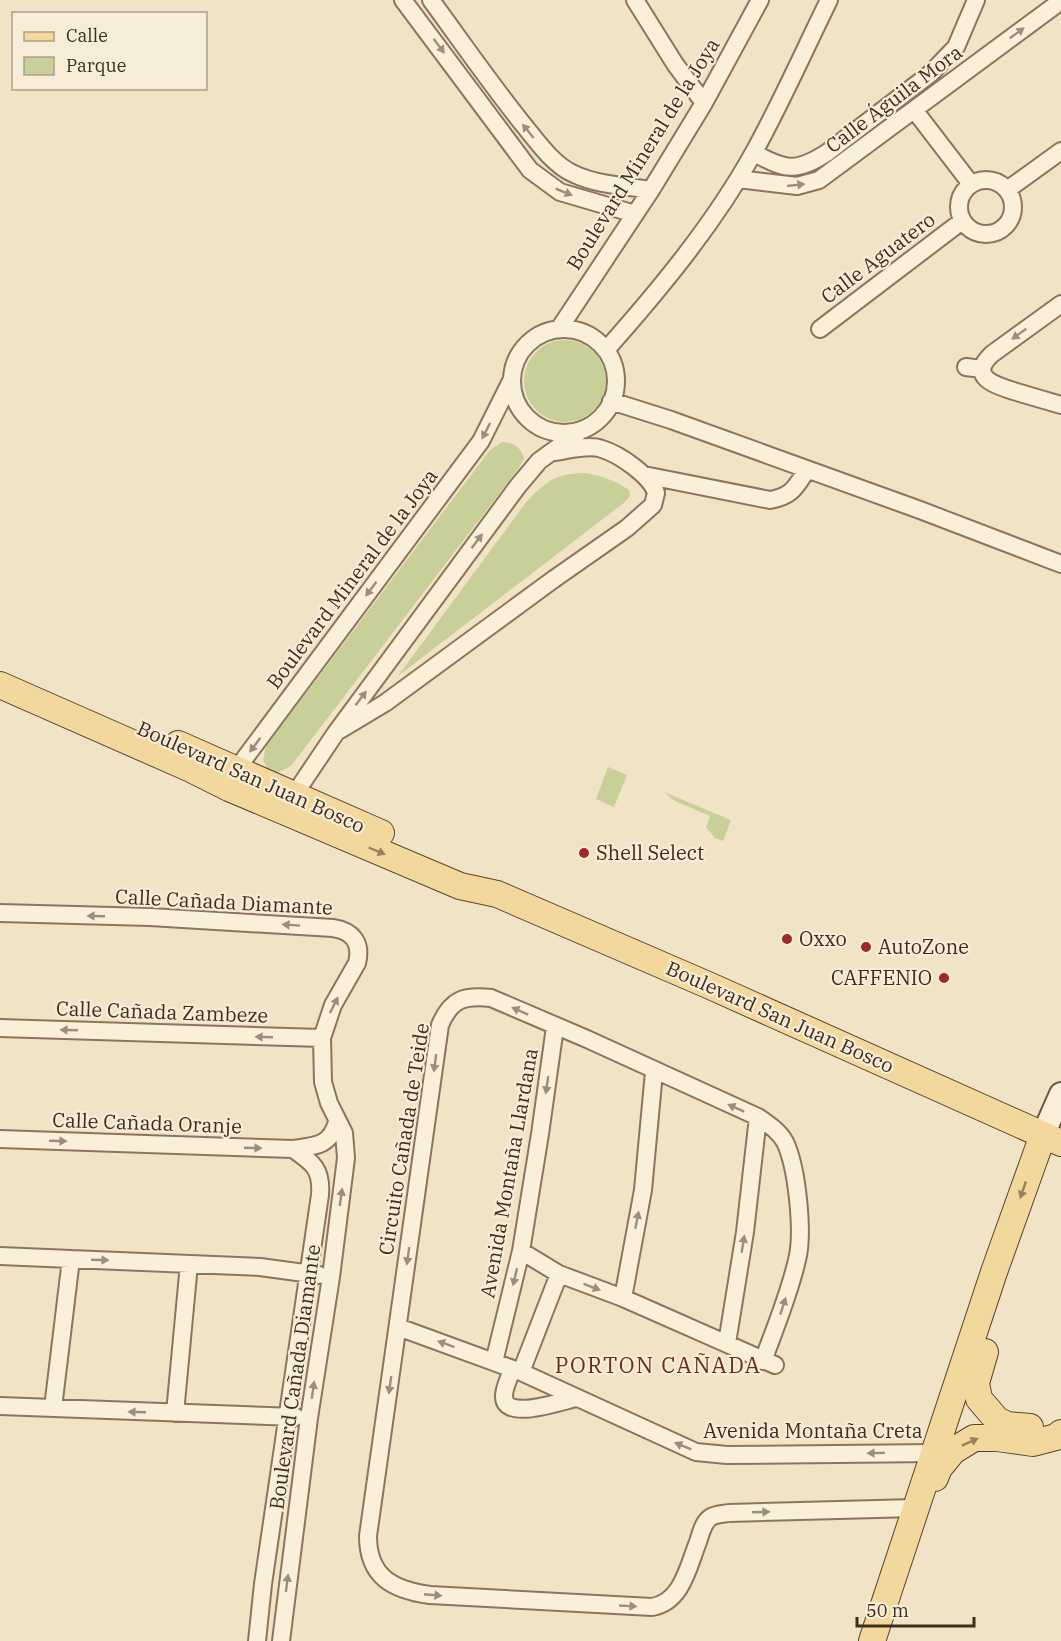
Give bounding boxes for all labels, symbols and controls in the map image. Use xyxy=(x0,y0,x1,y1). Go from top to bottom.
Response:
legend xyxy=(12,12,207,90)
text: Calle xyxy=(66,24,108,47)
one-way arrow xyxy=(1010,28,1025,40)
street label: Boulevard Mineral de la Joya xyxy=(560,32,725,275)
street label: Calle Águila Mora xyxy=(820,38,968,159)
one-way arrow xyxy=(432,39,444,54)
text: Parque xyxy=(66,54,126,77)
one-way arrow xyxy=(522,124,535,139)
one-way arrow xyxy=(786,180,805,190)
one-way arrow xyxy=(556,187,574,197)
street label: Calle Aguatero xyxy=(815,206,940,310)
one-way arrow xyxy=(1011,328,1027,340)
one-way arrow xyxy=(481,423,491,440)
street label: Boulevard Mineral de la Joya xyxy=(260,463,443,694)
one-way arrow xyxy=(471,533,484,549)
one-way arrow xyxy=(365,580,377,596)
one-way arrow xyxy=(355,690,367,705)
street label: Boulevard San Juan Bosco xyxy=(133,714,369,839)
one-way arrow xyxy=(249,737,261,752)
place label: Shell Select xyxy=(596,839,704,866)
one-way arrow xyxy=(369,846,386,855)
marker: Shell Select xyxy=(577,846,591,860)
street label: Calle Cañada Diamante xyxy=(114,882,334,921)
one-way arrow xyxy=(87,911,106,920)
one-way arrow xyxy=(281,920,300,930)
place label: Oxxo xyxy=(799,925,847,952)
marker: Oxxo xyxy=(780,932,794,946)
place label: AutoZone xyxy=(878,933,969,960)
marker: AutoZone xyxy=(859,940,873,954)
street label: Boulevard San Juan Bosco xyxy=(662,954,898,1079)
place label: CAFFENIO xyxy=(831,964,932,991)
marker: CAFFENIO xyxy=(937,971,951,985)
street label: Calle Cañada Zambeze xyxy=(55,994,269,1029)
one-way arrow xyxy=(329,996,339,1013)
one-way arrow xyxy=(511,1007,528,1016)
street label: Circuito Cañada de Teide xyxy=(372,1021,435,1257)
one-way arrow xyxy=(59,1025,78,1035)
one-way arrow xyxy=(254,1032,273,1041)
street label: Avenida Montaña Llardana xyxy=(473,1046,544,1300)
one-way arrow xyxy=(430,1053,439,1072)
one-way arrow xyxy=(542,1075,551,1094)
one-way arrow xyxy=(727,1103,745,1113)
street label: Calle Cañada Oranje xyxy=(52,1106,242,1139)
one-way arrow xyxy=(49,1136,68,1146)
one-way arrow xyxy=(244,1143,263,1152)
one-way arrow xyxy=(1017,1181,1027,1199)
one-way arrow xyxy=(337,1187,346,1206)
one-way arrow xyxy=(633,1210,642,1229)
one-way arrow xyxy=(739,1235,748,1254)
street label: Boulevard Cañada Diamante xyxy=(263,1242,327,1511)
one-way arrow xyxy=(403,1246,412,1265)
one-way arrow xyxy=(91,1255,110,1264)
one-way arrow xyxy=(509,1268,519,1286)
one-way arrow xyxy=(583,1282,601,1292)
one-way arrow xyxy=(779,1297,788,1315)
one-way arrow xyxy=(437,1339,455,1348)
district label: PORTON CAÑADA xyxy=(555,1350,761,1379)
one-way arrow xyxy=(385,1375,394,1394)
one-way arrow xyxy=(309,1380,318,1399)
one-way arrow xyxy=(128,1407,147,1416)
street label: Avenida Montaña Creta xyxy=(703,1417,923,1444)
one-way arrow xyxy=(961,1437,979,1447)
one-way arrow xyxy=(673,1441,691,1451)
one-way arrow xyxy=(867,1449,886,1458)
one-way arrow xyxy=(752,1508,771,1517)
one-way arrow xyxy=(282,1573,292,1592)
one-way arrow xyxy=(424,1590,443,1600)
scale bar xyxy=(857,1590,974,1628)
text: 50 m xyxy=(866,1599,909,1622)
one-way arrow xyxy=(619,1601,638,1611)

